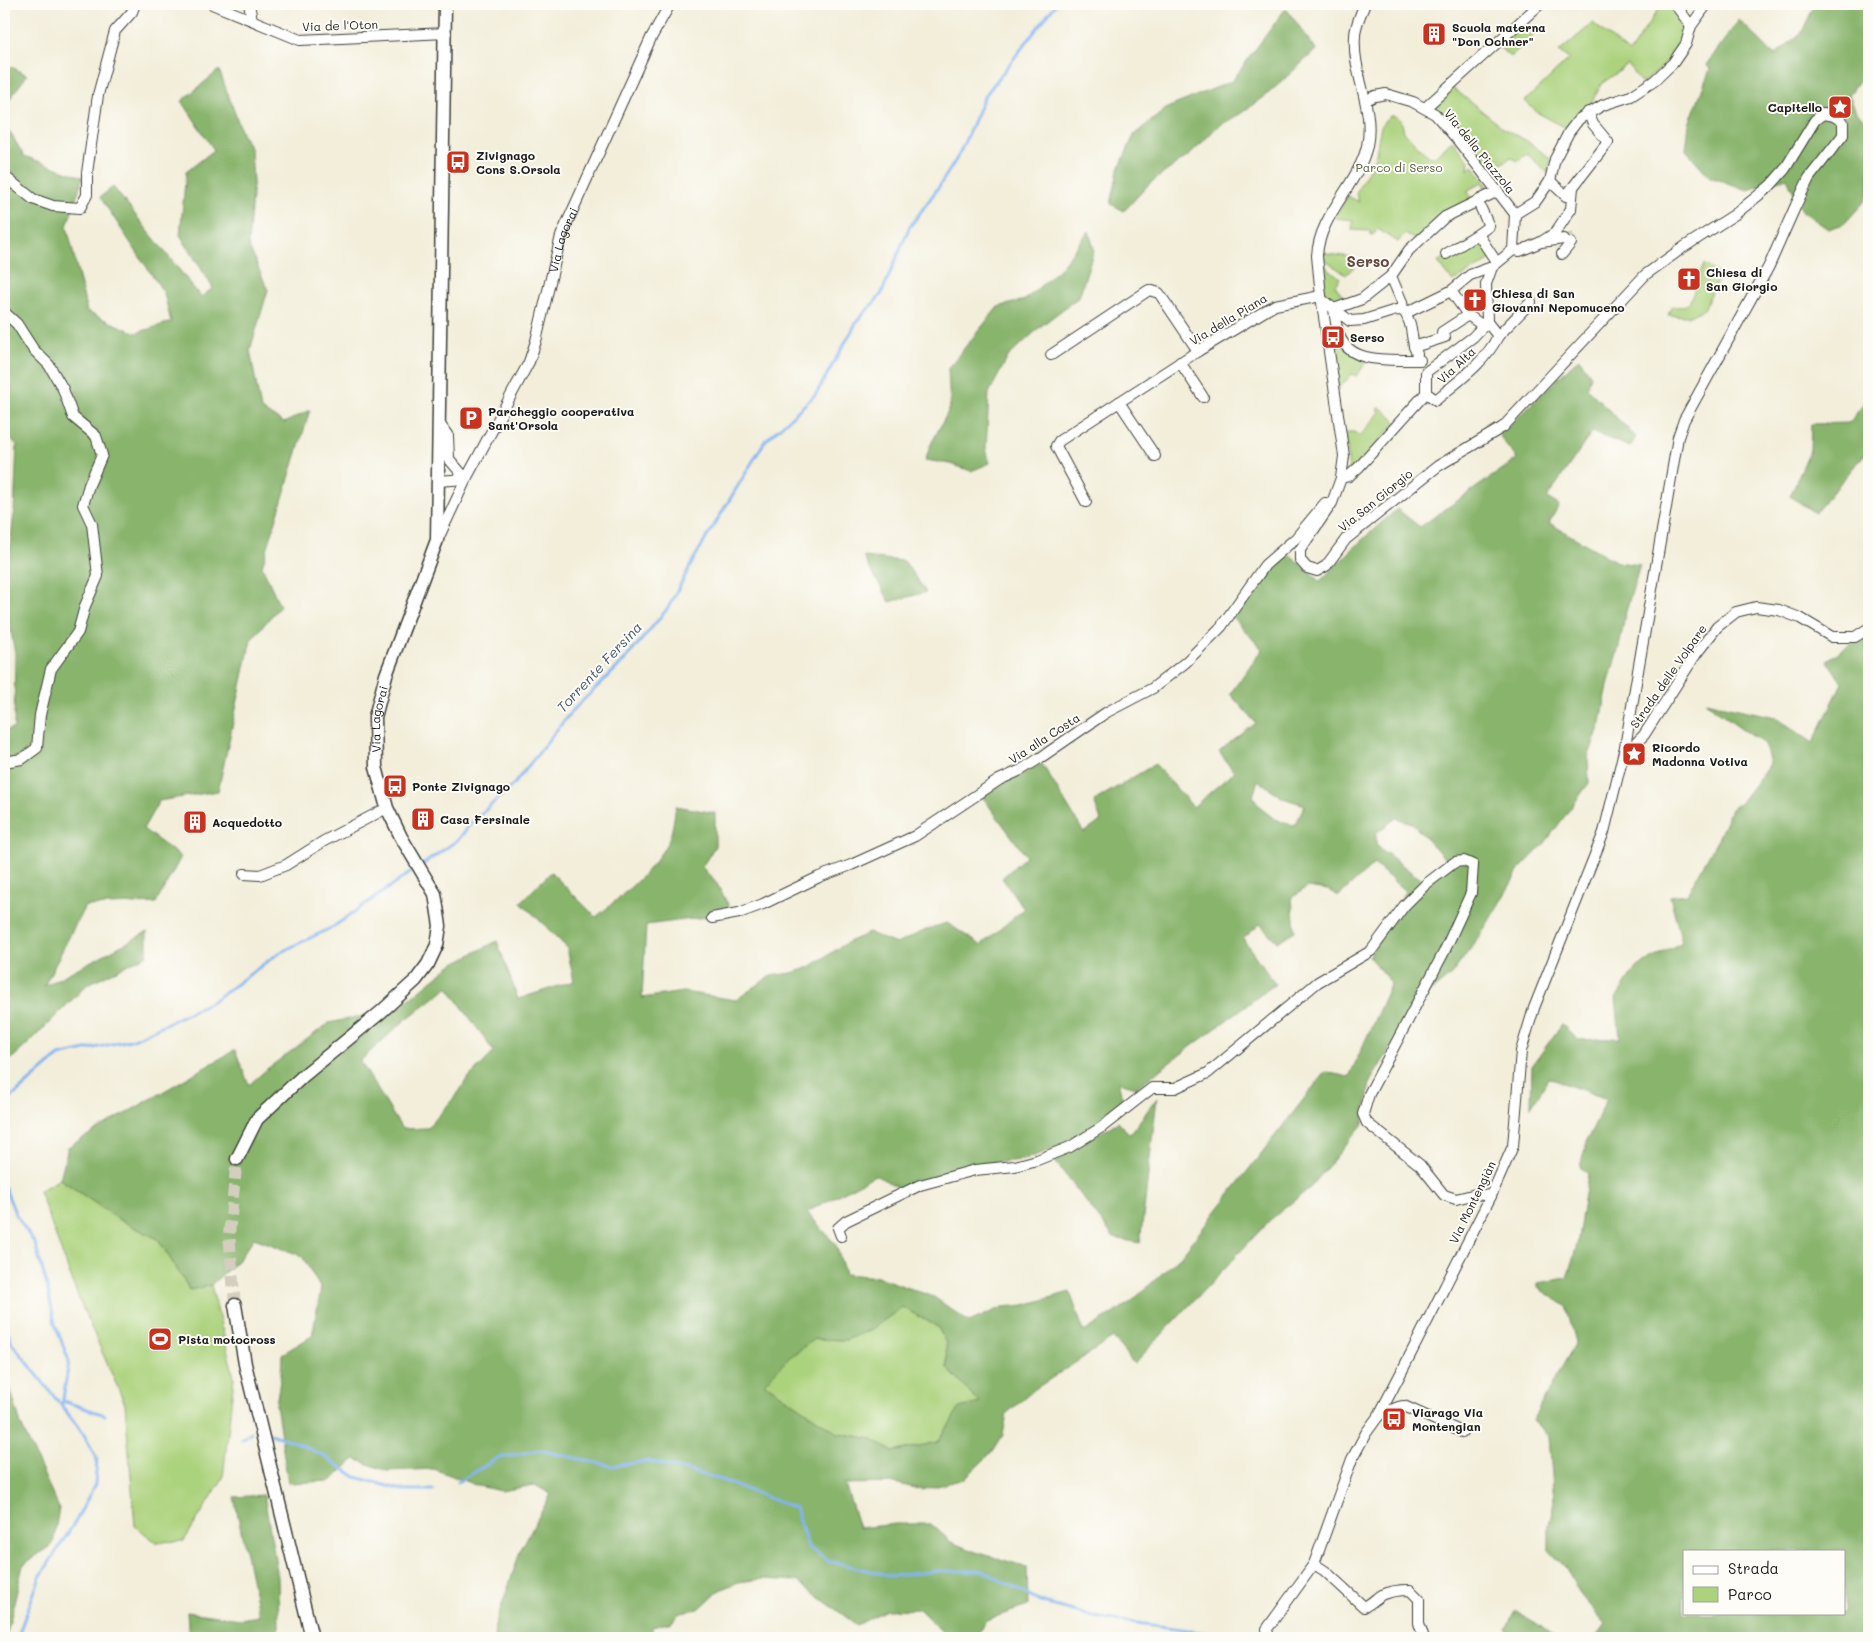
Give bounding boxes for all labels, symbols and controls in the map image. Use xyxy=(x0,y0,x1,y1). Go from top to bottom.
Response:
street label: Via de l'Oton xyxy=(302,16,378,34)
place label: Scuola materna "Don Ochner" xyxy=(1452,19,1546,49)
building icon: Scuola materna "Don Ochner" xyxy=(1421,21,1447,47)
place icon: Capitello xyxy=(1827,94,1853,120)
place label: Capitello xyxy=(1768,99,1822,115)
street label: Via della Piazzola xyxy=(1441,105,1519,197)
place label: Zivignago Cons S.Orsola xyxy=(476,147,561,177)
bus stop icon: Zivignago Cons S.Orsola xyxy=(445,149,471,175)
park label: Parco di Serso xyxy=(1355,159,1443,175)
street label: Via Lagorai xyxy=(545,205,581,274)
district label: Serso xyxy=(1347,251,1389,271)
place label: Chiesa di San Giorgio xyxy=(1706,264,1777,294)
church icon: Chiesa di San Giorgio xyxy=(1676,266,1702,292)
place label: Chiesa di San Giovanni Nepomuceno xyxy=(1492,285,1625,315)
church icon: Chiesa di San Giovanni Nepomuceno xyxy=(1462,287,1488,313)
street label: Via della Piana xyxy=(1186,290,1270,348)
bus stop icon: Serso xyxy=(1320,324,1346,350)
place label: Serso xyxy=(1350,329,1384,345)
street label: Via Alta xyxy=(1433,343,1479,387)
place label: Parcheggio cooperativa Sant'Orsola xyxy=(488,403,634,433)
parking icon: Parcheggio cooperativa Sant'Orsola xyxy=(458,405,484,431)
street label: Via San Giorgio xyxy=(1335,465,1415,535)
water label: Torrente Fersina xyxy=(552,618,646,716)
street label: Strada delle Volpare xyxy=(1626,621,1710,731)
street label: Via Lagorai xyxy=(367,684,391,753)
street label: Via alla Costa xyxy=(1005,709,1083,767)
place label: Ricordo Madonna Votiva xyxy=(1652,739,1748,769)
place icon: Ricordo Madonna Votiva xyxy=(1621,741,1647,767)
bus stop icon: Ponte Zivignago xyxy=(382,773,408,799)
place label: Ponte Zivignago xyxy=(412,778,510,794)
building icon: Casa Fersinale xyxy=(410,806,436,832)
building icon: Acquedotto xyxy=(182,809,208,835)
place label: Casa Fersinale xyxy=(440,811,530,827)
place label: Acquedotto xyxy=(212,814,282,830)
street label: Via Montengiàn xyxy=(1445,1158,1499,1246)
sports icon: Pista motocross xyxy=(147,1326,173,1352)
place label: Pista motocross xyxy=(178,1331,276,1347)
place label: Viarago Via Montengian xyxy=(1412,1404,1483,1434)
bus stop icon: Viarago Via Montengian xyxy=(1381,1406,1407,1432)
legend xyxy=(1683,1550,1846,1614)
text: Strada xyxy=(1728,1558,1779,1578)
text: Parco xyxy=(1728,1584,1772,1604)

